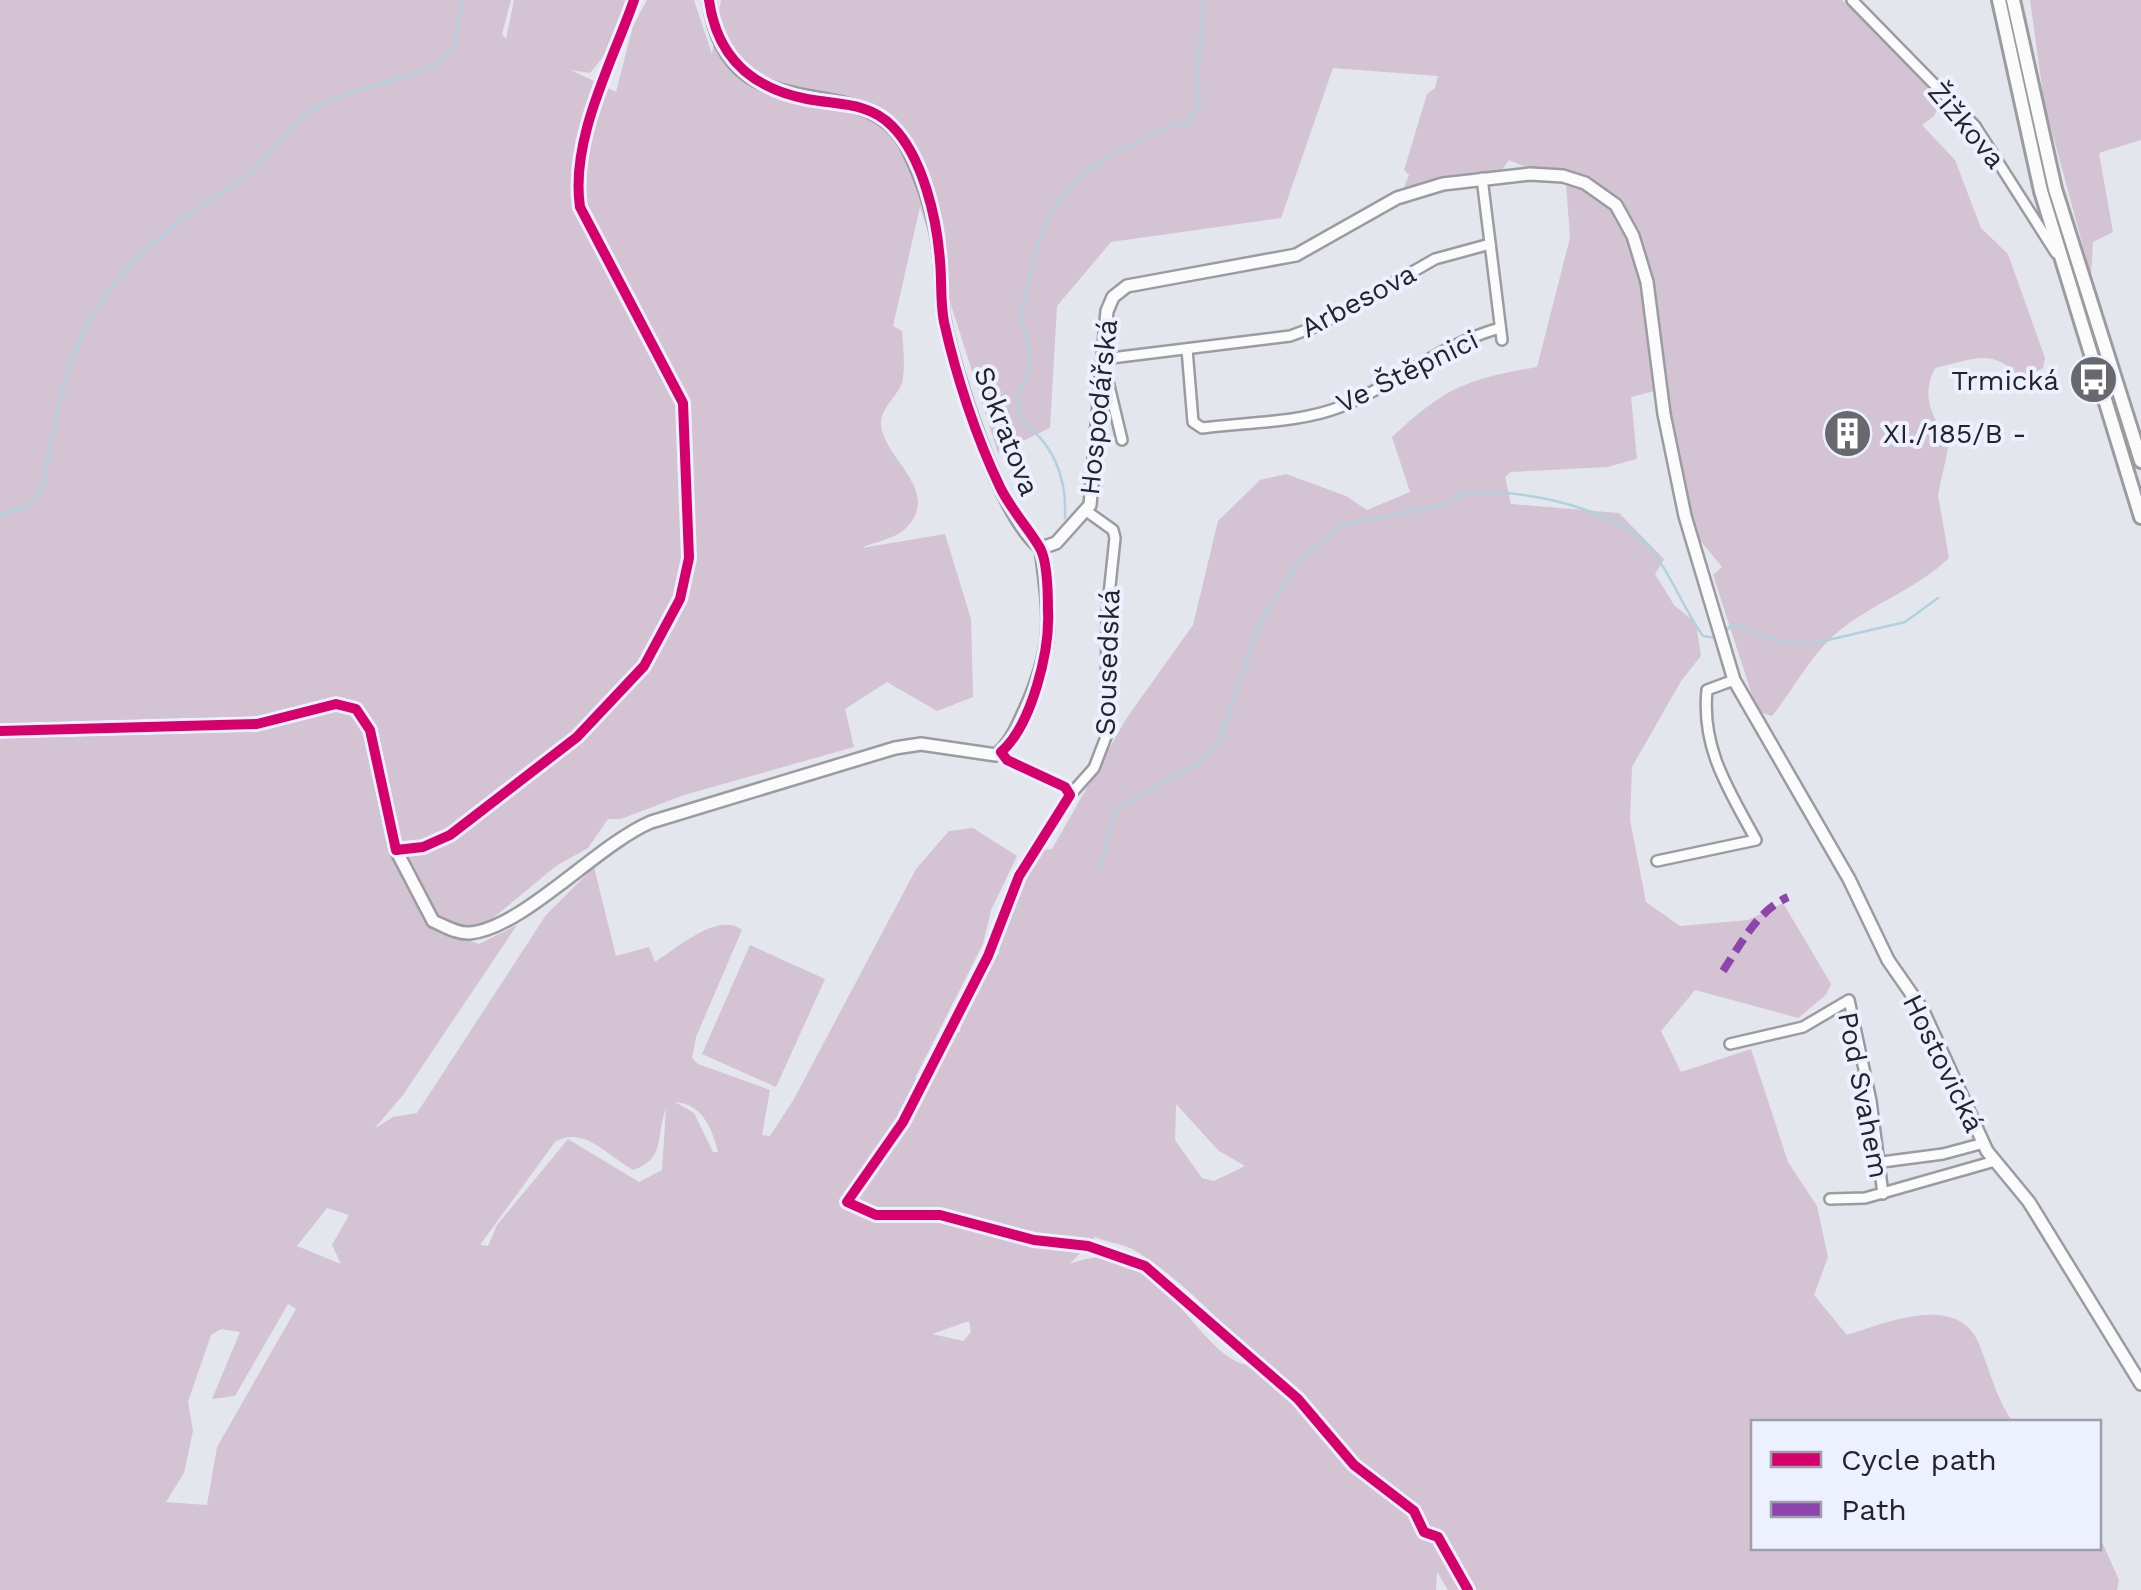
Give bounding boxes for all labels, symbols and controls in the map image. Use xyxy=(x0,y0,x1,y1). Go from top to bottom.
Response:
street label: Žižkova xyxy=(1921,76,2012,175)
street label: Arbesova xyxy=(1295,256,1421,344)
street label: Hospodářská xyxy=(1073,317,1124,497)
street label: Ve Štěpnici xyxy=(1331,323,1484,420)
bus stop icon: Trmická xyxy=(2068,354,2120,406)
street label: Sokratova xyxy=(967,362,1046,500)
place label: Trmická xyxy=(1951,364,2059,397)
building icon: XI./185/B - xyxy=(1822,407,1874,459)
place label: XI./185/B - xyxy=(1883,417,2027,450)
street label: Sousedská xyxy=(1088,588,1127,736)
street label: Hostovická xyxy=(1896,989,1991,1138)
street label: Pod Svahem xyxy=(1831,1009,1896,1181)
legend xyxy=(1751,1420,2101,1550)
text: Cycle path xyxy=(1841,1442,1997,1477)
text: Path xyxy=(1841,1492,1907,1527)

